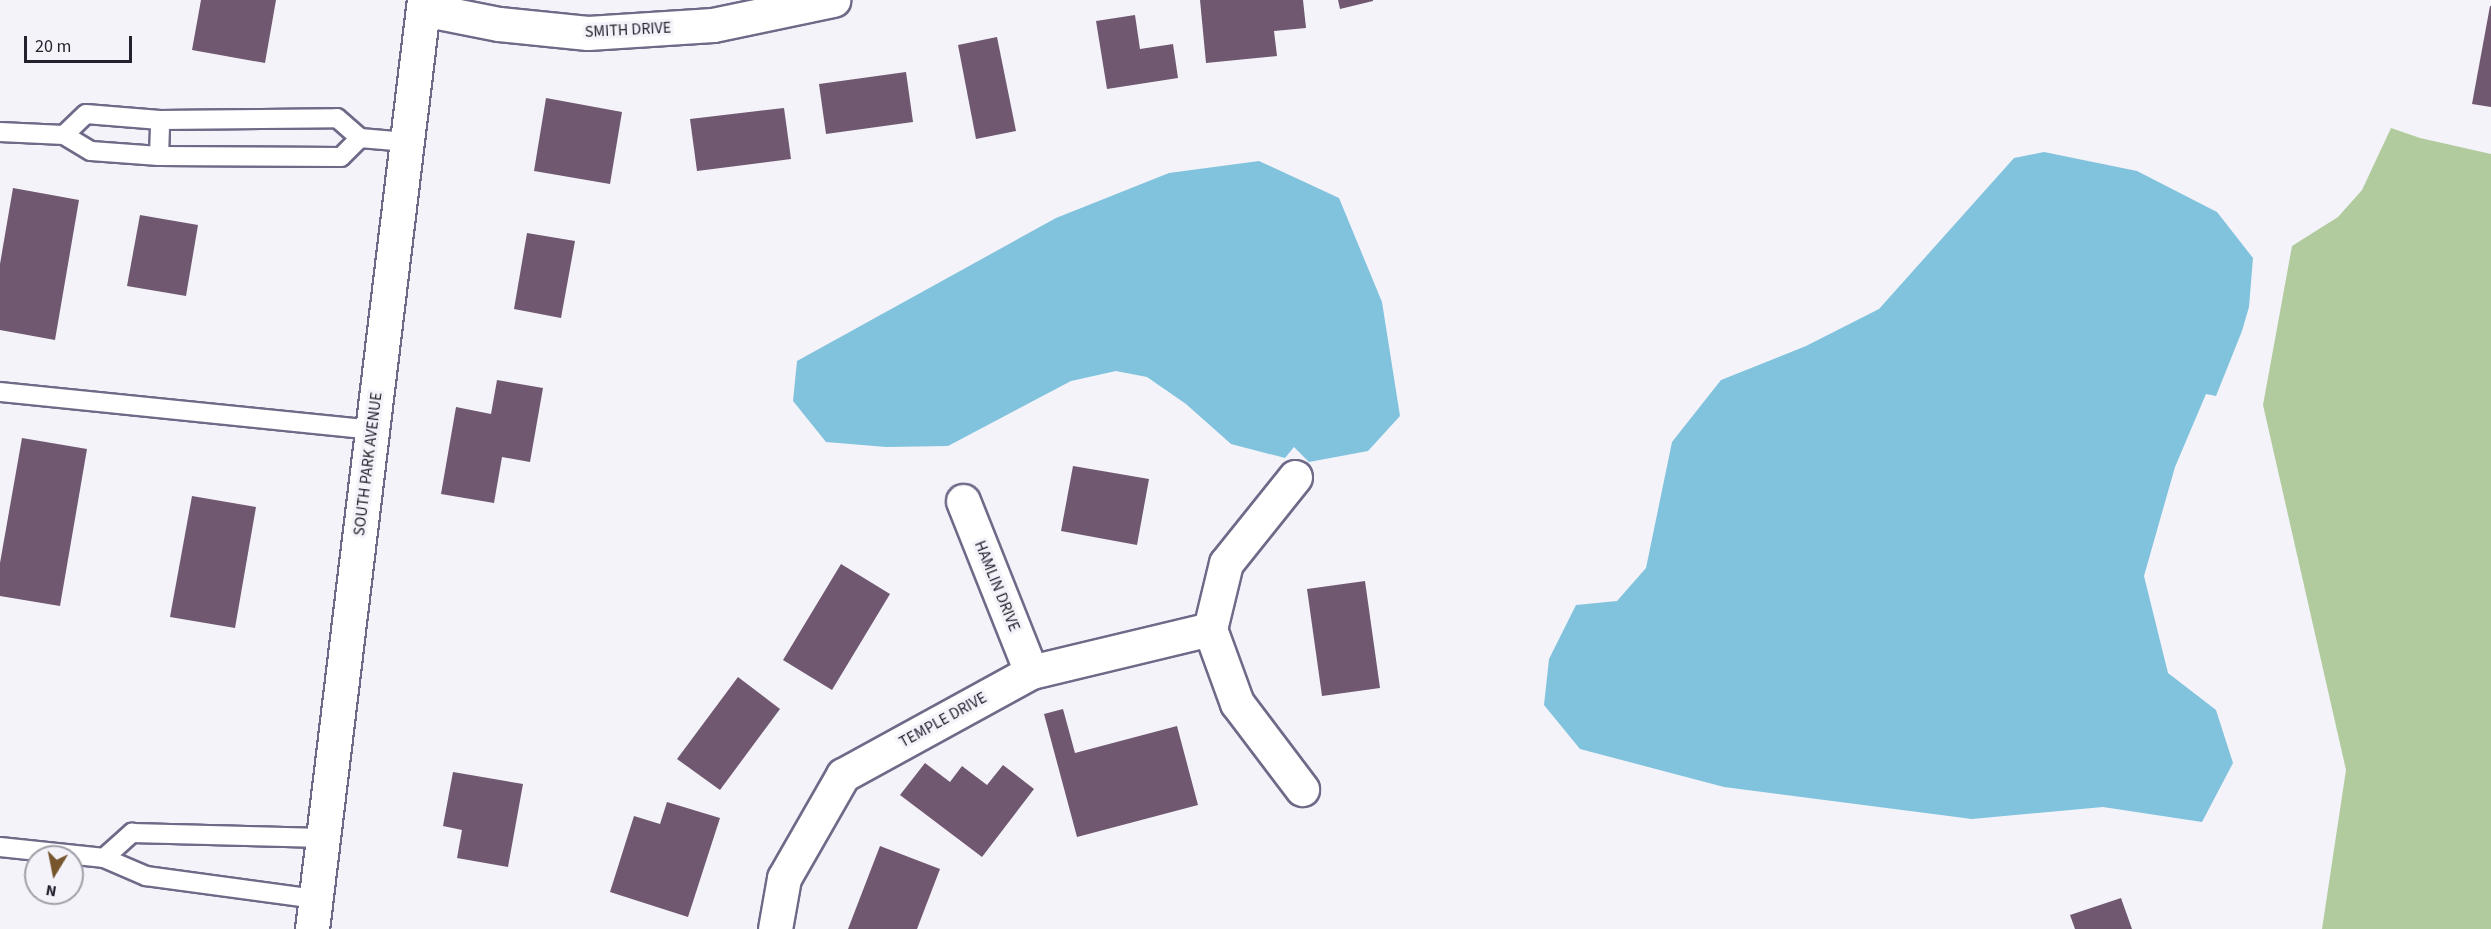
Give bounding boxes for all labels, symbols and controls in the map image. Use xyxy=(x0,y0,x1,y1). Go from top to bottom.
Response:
street label: SMITH DRIVE xyxy=(584,18,672,42)
scale bar xyxy=(27,24,135,62)
text: 20 m xyxy=(35,34,71,59)
street label: SOUTH PARK AVENUE xyxy=(350,391,386,537)
street label: HAMLIN DRIVE xyxy=(970,538,1024,634)
street label: TEMPLE DRIVE xyxy=(896,688,990,752)
north arrow xyxy=(24,845,84,905)
text: N xyxy=(44,879,58,903)

